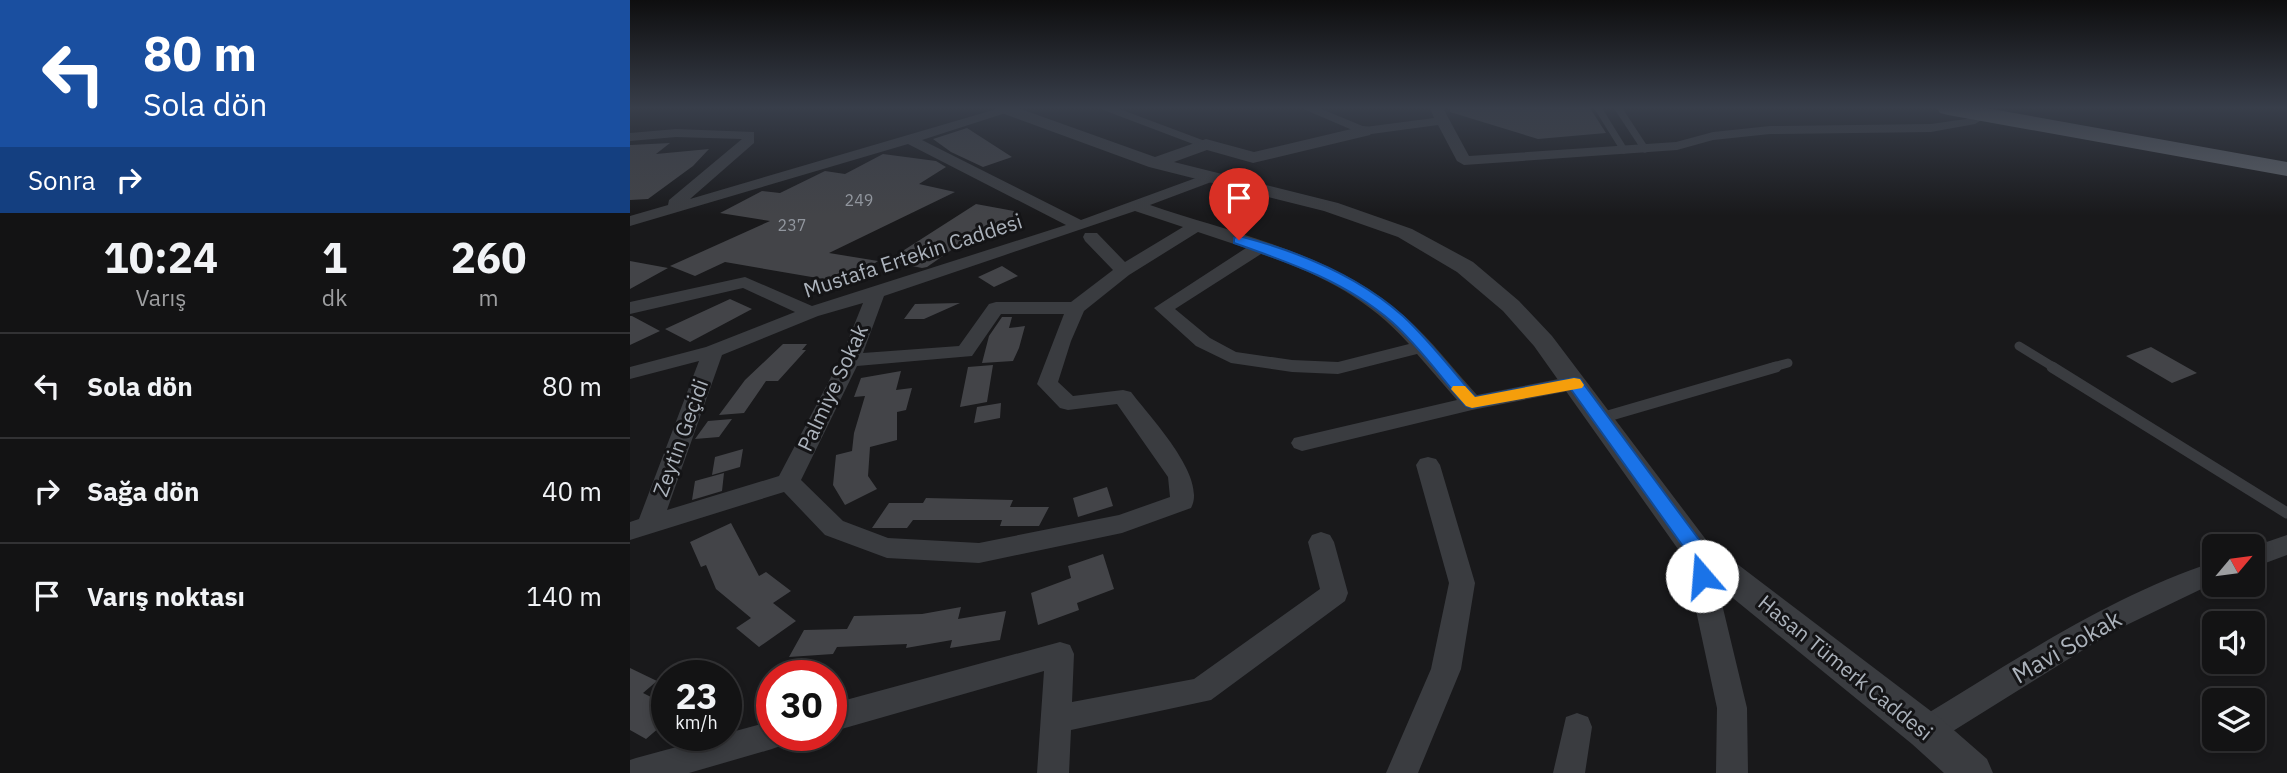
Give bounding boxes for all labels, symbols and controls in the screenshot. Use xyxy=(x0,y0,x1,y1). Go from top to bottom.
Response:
text: 80 m xyxy=(143,21,257,84)
icon: left xyxy=(28,28,119,119)
text: Sola dön xyxy=(143,83,268,125)
icon: right xyxy=(110,161,148,199)
text: Sonra xyxy=(28,163,96,197)
pin xyxy=(1209,168,1269,240)
icon: arrive xyxy=(1220,179,1258,217)
house number: 249 xyxy=(845,190,873,210)
street label: Mustafa Ertekin Caddesi xyxy=(800,206,1026,304)
house number: 237 xyxy=(778,215,806,235)
text: 10:24 xyxy=(104,230,218,285)
text: 1 xyxy=(322,230,347,285)
text: 260 xyxy=(451,230,526,285)
text: Varış xyxy=(135,282,186,312)
text: dk xyxy=(322,282,347,312)
text: m xyxy=(479,282,499,312)
street label: Palmiye Sokak xyxy=(790,320,874,456)
icon: left xyxy=(28,367,66,405)
text: Sola dön xyxy=(87,369,193,403)
text: 80 m xyxy=(542,369,602,403)
street label: Zeytin Geçidi xyxy=(646,375,714,500)
icon: right xyxy=(28,472,66,510)
text: Sağa dön xyxy=(87,474,199,508)
text: 40 m xyxy=(542,474,602,508)
north arrow xyxy=(2202,534,2264,597)
map controls xyxy=(2202,534,2265,751)
position arrow xyxy=(1665,539,1739,613)
icon: arrive xyxy=(28,577,66,615)
text: Varış noktası xyxy=(87,579,245,613)
text: 140 m xyxy=(526,579,602,613)
street label: Hasan Tümerk Caddesi xyxy=(1753,588,1939,746)
street label: Mavi Sokak xyxy=(2006,602,2127,690)
button: sound xyxy=(2202,611,2265,674)
speed limit sign: 30 xyxy=(756,660,847,751)
text: 23 xyxy=(675,673,718,719)
button: layers xyxy=(2202,688,2265,751)
text: km/h xyxy=(675,711,718,734)

